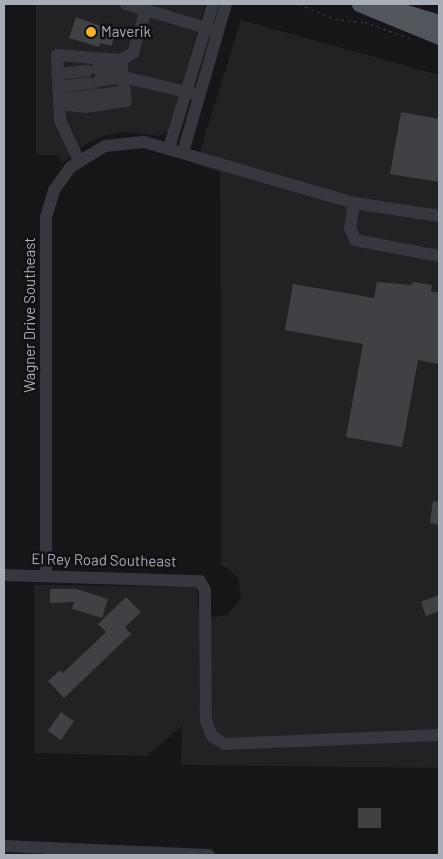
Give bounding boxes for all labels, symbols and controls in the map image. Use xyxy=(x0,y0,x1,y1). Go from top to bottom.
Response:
place label: Maverik xyxy=(101,23,151,41)
marker: Maverik xyxy=(85,26,97,38)
street label: Wagner Drive Southeast xyxy=(21,237,39,393)
street label: El Rey Road Southeast xyxy=(31,550,177,570)

